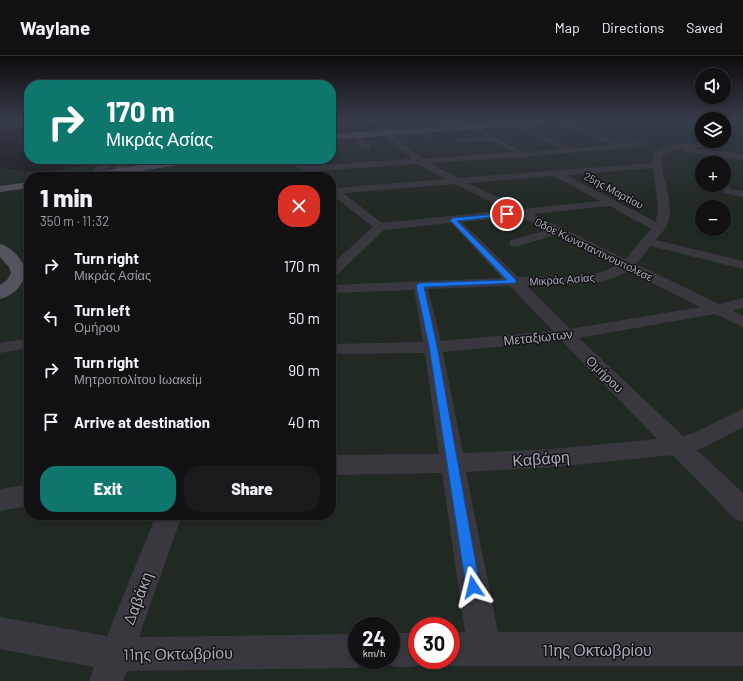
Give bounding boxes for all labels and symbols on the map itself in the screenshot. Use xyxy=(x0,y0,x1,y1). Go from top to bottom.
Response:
street label: 25ης Μαρτίου xyxy=(582,169,646,211)
pin xyxy=(490,197,524,231)
street label: Oδοε Κωνσταντινουπολεσε xyxy=(533,215,655,283)
street label: Μικράς Ασίας xyxy=(529,270,595,288)
street label: Μεταξιωτων xyxy=(503,325,573,349)
street label: Ομήρου xyxy=(583,352,627,396)
street label: Καβάφη xyxy=(512,447,570,469)
position arrow xyxy=(452,566,494,608)
street label: Δαβάκη xyxy=(118,569,156,627)
speed limit sign: 30 xyxy=(408,617,460,669)
street label: 11ης Οκτωβρίου xyxy=(542,640,652,659)
street label: 11ης Οκτωβρίου xyxy=(123,643,233,663)

